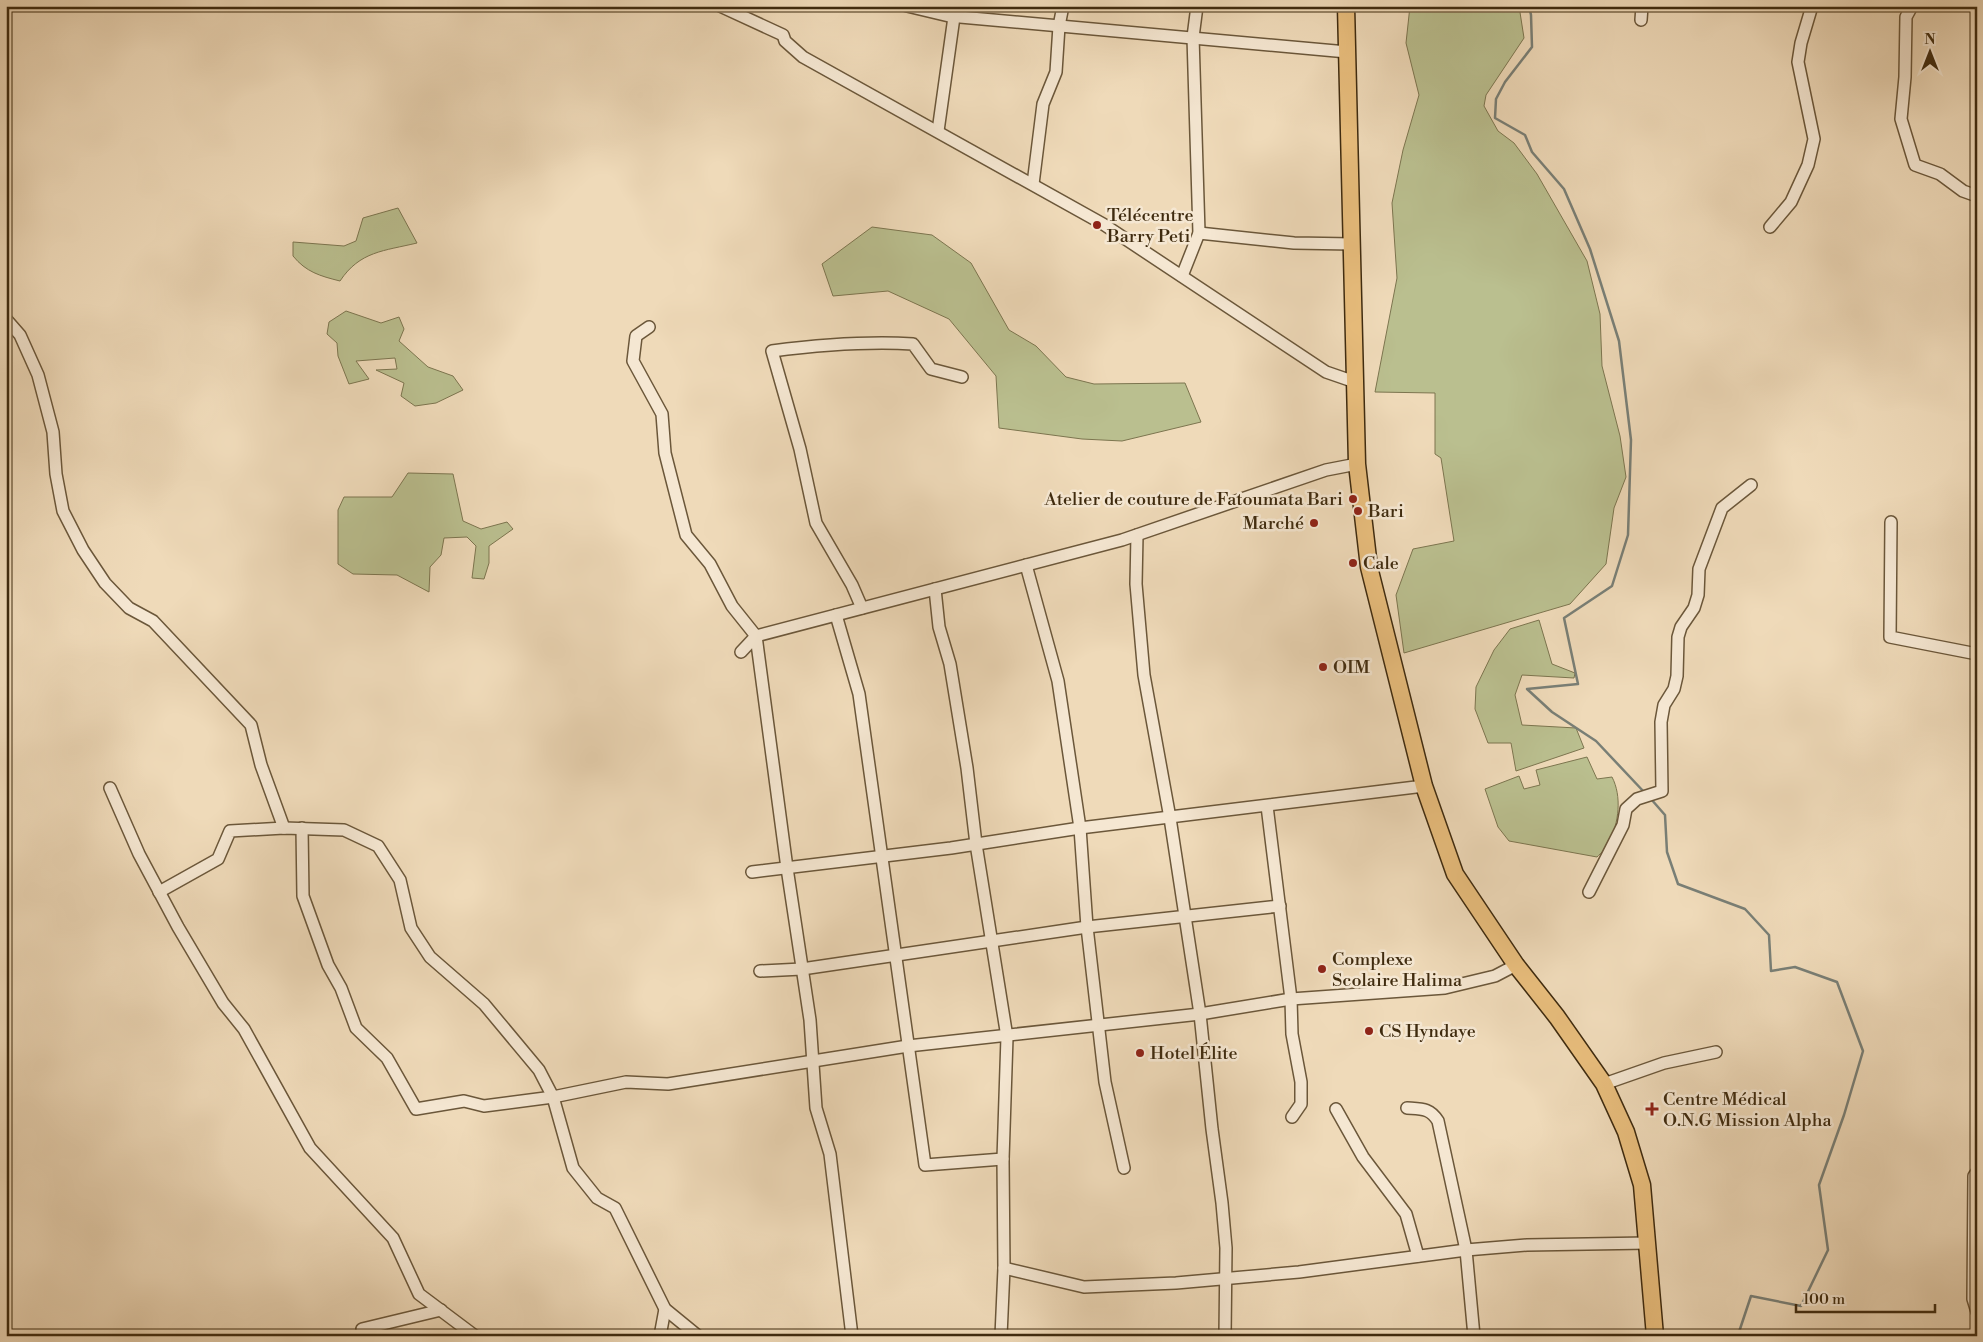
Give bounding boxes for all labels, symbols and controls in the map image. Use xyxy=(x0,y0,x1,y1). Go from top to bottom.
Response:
north arrow xyxy=(1906,28,1956,78)
text: N xyxy=(1924,31,1936,49)
place label: Télécentre Barry Peti xyxy=(1106,204,1194,248)
marker: Télécentre Barry Peti xyxy=(1091,219,1103,231)
place label: Atelier de couture de Fatoumata Bari xyxy=(1043,488,1343,511)
marker: Atelier de couture de Fatoumata Bari xyxy=(1347,493,1359,505)
place label: Bari xyxy=(1367,500,1404,523)
marker: Bari xyxy=(1352,505,1364,517)
place label: Marché xyxy=(1243,512,1304,535)
marker: Marché xyxy=(1308,517,1320,529)
place label: Cale xyxy=(1363,552,1399,575)
marker: Cale xyxy=(1347,557,1359,569)
place label: OIM xyxy=(1333,656,1370,679)
marker: OIM xyxy=(1317,661,1329,673)
place label: Complexe Scolaire Halima xyxy=(1332,948,1463,992)
marker: Complexe Scolaire Halima xyxy=(1316,963,1328,975)
place label: CS Hyndaye xyxy=(1379,1020,1476,1043)
marker: CS Hyndaye xyxy=(1363,1025,1375,1037)
place label: Hotel Élite xyxy=(1150,1042,1238,1065)
marker: Hotel Élite xyxy=(1134,1047,1146,1059)
place label: Centre Médical O.N.G Mission Alpha xyxy=(1663,1088,1832,1132)
marker: Centre Médical O.N.G Mission Alpha xyxy=(1645,1102,1659,1116)
scale bar xyxy=(1796,1282,1934,1314)
text: 100 m xyxy=(1803,1290,1845,1309)

